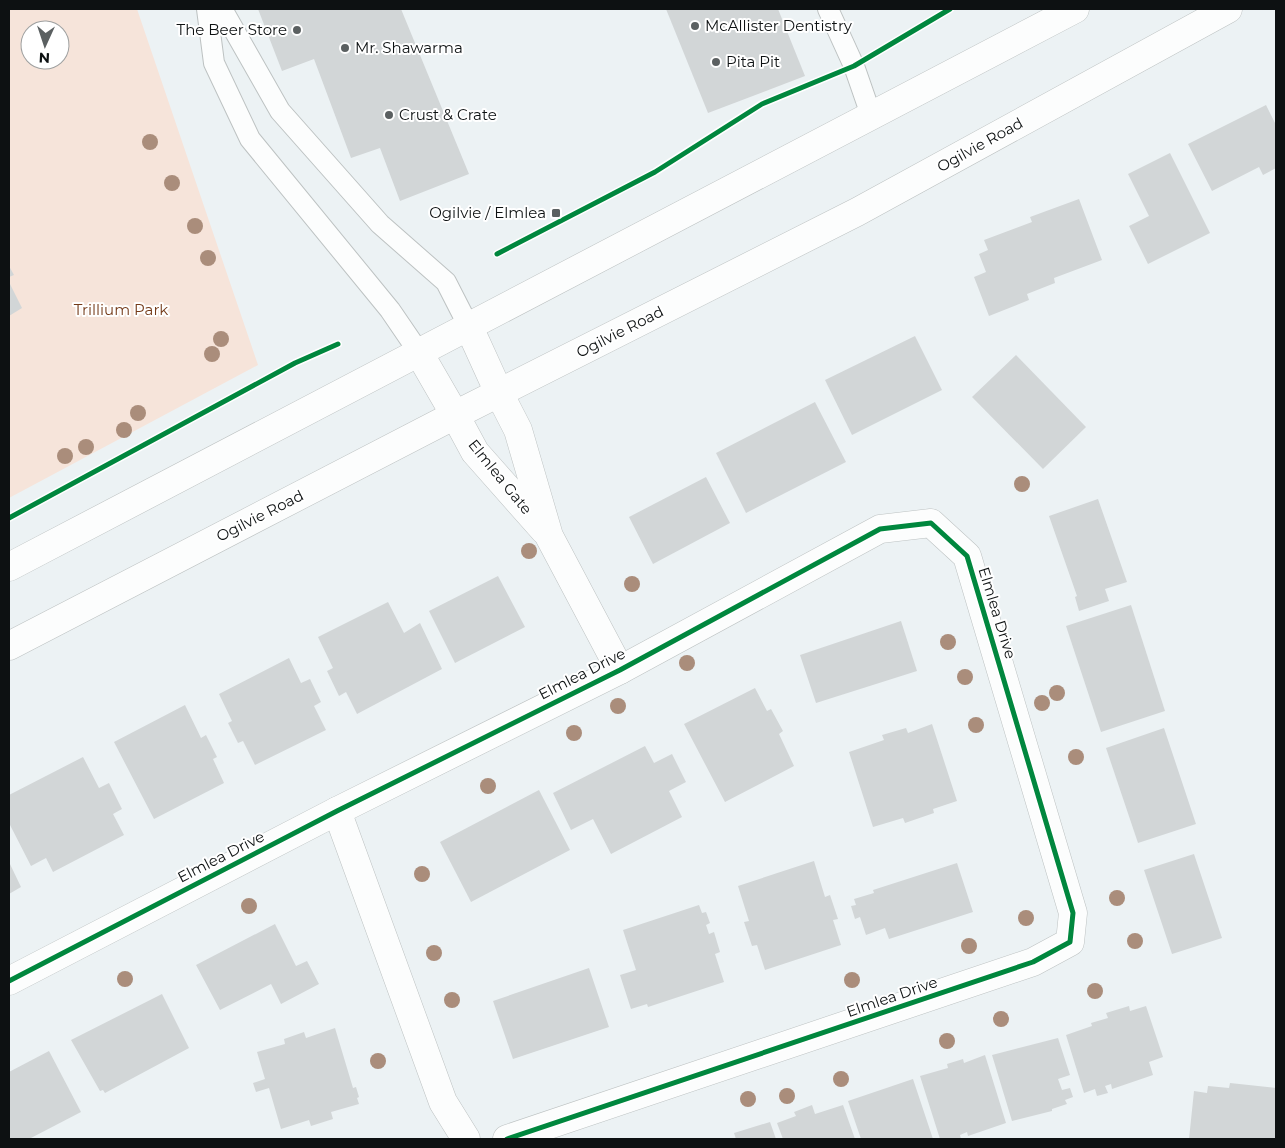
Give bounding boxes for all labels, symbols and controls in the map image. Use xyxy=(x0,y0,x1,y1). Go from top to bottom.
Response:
place label: McAllister Dentistry xyxy=(705,16,853,35)
north arrow xyxy=(20,20,70,70)
place label: The Beer Store xyxy=(177,20,287,39)
marker: McAllister Dentistry xyxy=(689,20,701,32)
marker: The Beer Store xyxy=(291,24,303,36)
place label: Mr. Shawarma xyxy=(355,38,463,57)
marker: Mr. Shawarma xyxy=(339,42,351,54)
text: N xyxy=(38,49,50,67)
place label: Pita Pit xyxy=(726,52,780,71)
marker: Pita Pit xyxy=(710,56,722,68)
place label: Crust & Crate xyxy=(399,105,497,124)
marker: Crust & Crate xyxy=(383,109,395,121)
street label: Ogilvie Road xyxy=(933,113,1026,176)
place label: Ogilvie / Elmlea xyxy=(429,203,546,222)
marker: Ogilvie / Elmlea xyxy=(550,207,562,219)
park label: Trillium Park xyxy=(74,300,168,319)
street label: Ogilvie Road xyxy=(573,301,667,362)
street label: Elmlea Gate xyxy=(464,435,536,518)
street label: Ogilvie Road xyxy=(213,485,307,546)
street label: Elmlea Drive xyxy=(975,565,1020,661)
street label: Elmlea Drive xyxy=(535,644,628,704)
street label: Elmlea Drive xyxy=(174,827,267,887)
street label: Elmlea Drive xyxy=(844,972,940,1021)

